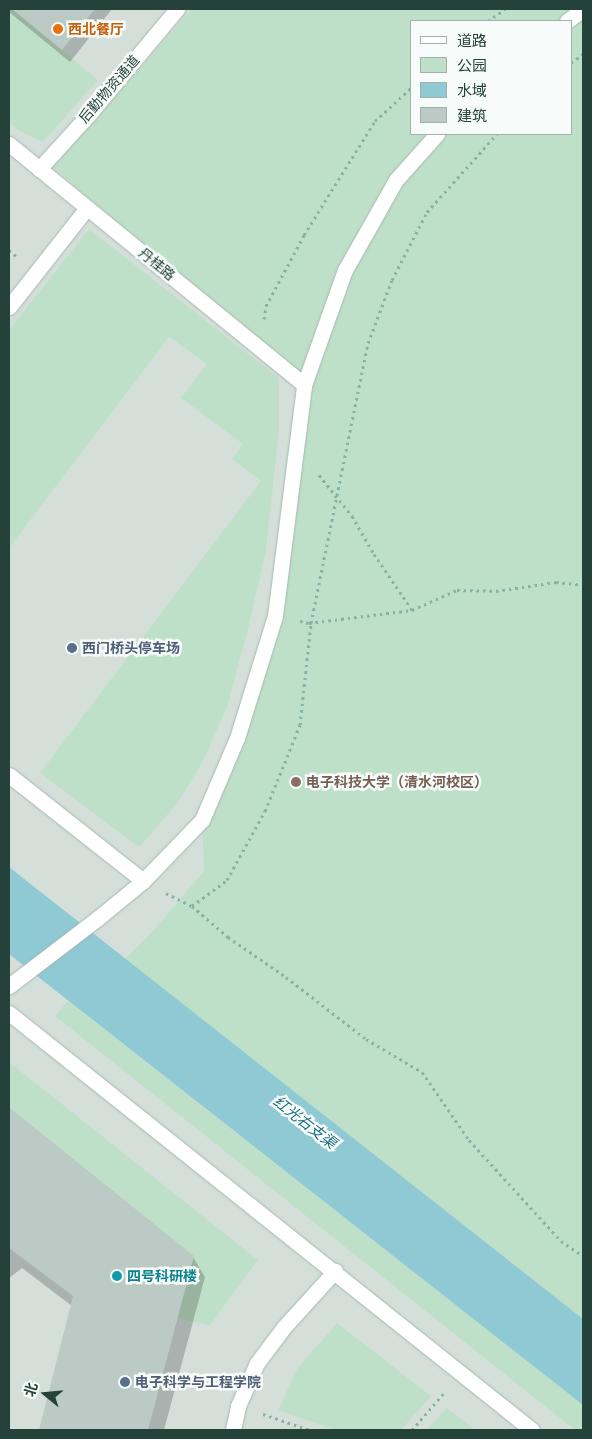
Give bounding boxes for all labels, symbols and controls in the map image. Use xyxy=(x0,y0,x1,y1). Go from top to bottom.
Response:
legend xyxy=(410,20,572,135)
place label: 西北餐厅 xyxy=(68,21,124,37)
marker: 西北餐厅 xyxy=(52,23,64,35)
text: 道路 xyxy=(457,32,487,49)
street label: 后勤物资通道 xyxy=(75,52,143,126)
text: 公园 xyxy=(457,57,487,74)
text: 水域 xyxy=(457,82,487,99)
text: 建筑 xyxy=(457,107,487,124)
street label: 丹桂路 xyxy=(135,244,179,284)
place label: 西门桥头停车场 xyxy=(82,640,180,656)
marker: 西门桥头停车场 xyxy=(66,642,78,654)
place label: 电子科技大学（清水河校区） xyxy=(306,774,488,790)
marker: 电子科技大学（清水河校区） xyxy=(290,776,302,788)
water label: 红光右支渠 xyxy=(270,1092,340,1152)
place label: 四号科研楼 xyxy=(127,1268,197,1284)
marker: 四号科研楼 xyxy=(111,1270,123,1282)
north arrow xyxy=(20,1369,70,1419)
place label: 电子科学与工程学院 xyxy=(135,1374,261,1390)
marker: 电子科学与工程学院 xyxy=(119,1376,131,1388)
text: 北 xyxy=(21,1381,40,1399)

